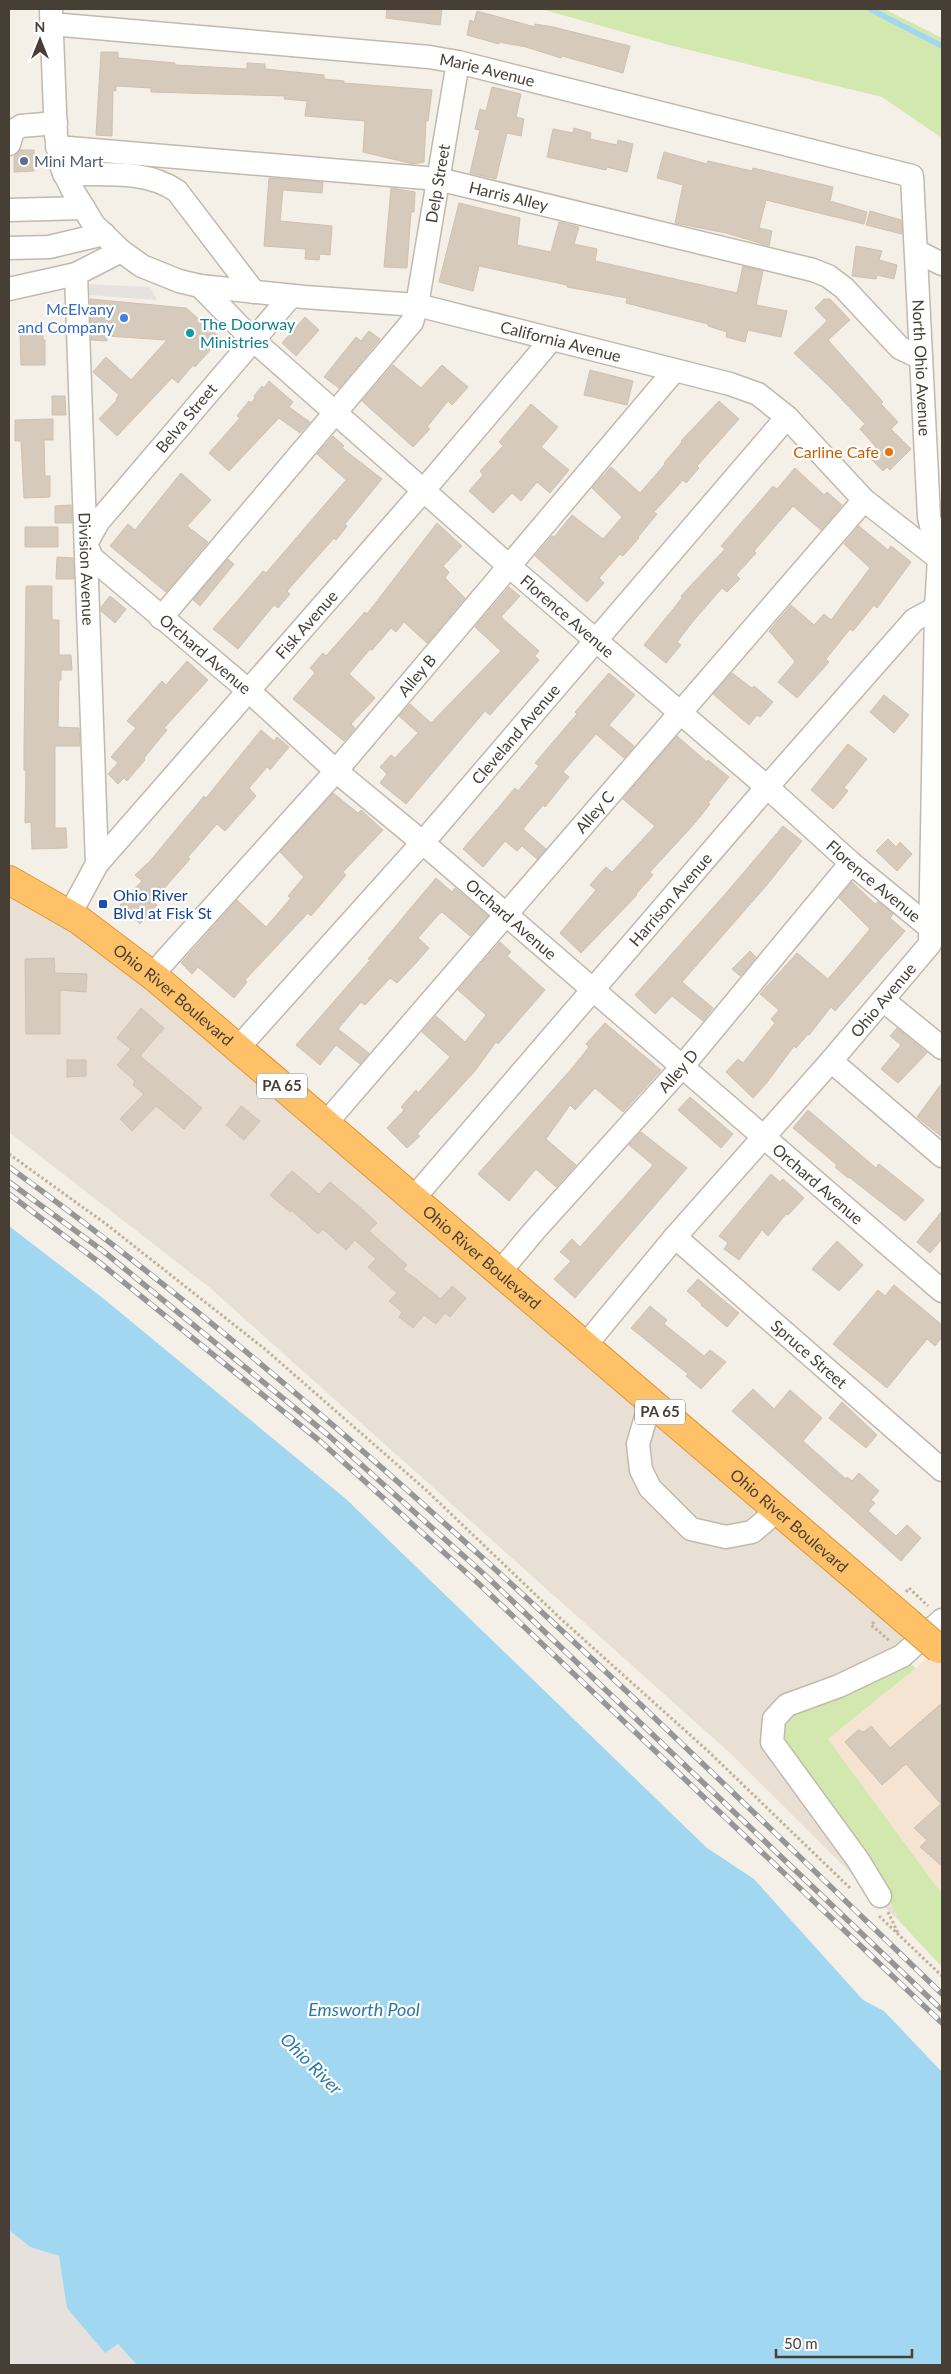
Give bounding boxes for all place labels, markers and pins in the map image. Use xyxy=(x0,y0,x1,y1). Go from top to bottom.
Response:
place label: Mini Mart xyxy=(34,151,104,170)
marker: Mini Mart xyxy=(18,155,30,167)
place label: McElvany and Company xyxy=(17,299,115,336)
marker: McElvany and Company xyxy=(118,312,130,324)
place label: The Doorway Ministries xyxy=(200,314,296,351)
marker: The Doorway Ministries xyxy=(184,327,196,339)
place label: Carline Cafe xyxy=(793,442,879,461)
marker: Carline Cafe xyxy=(883,446,895,458)
place label: Ohio River Blvd at Fisk St xyxy=(113,885,212,922)
marker: Ohio River Blvd at Fisk St xyxy=(97,898,109,910)

